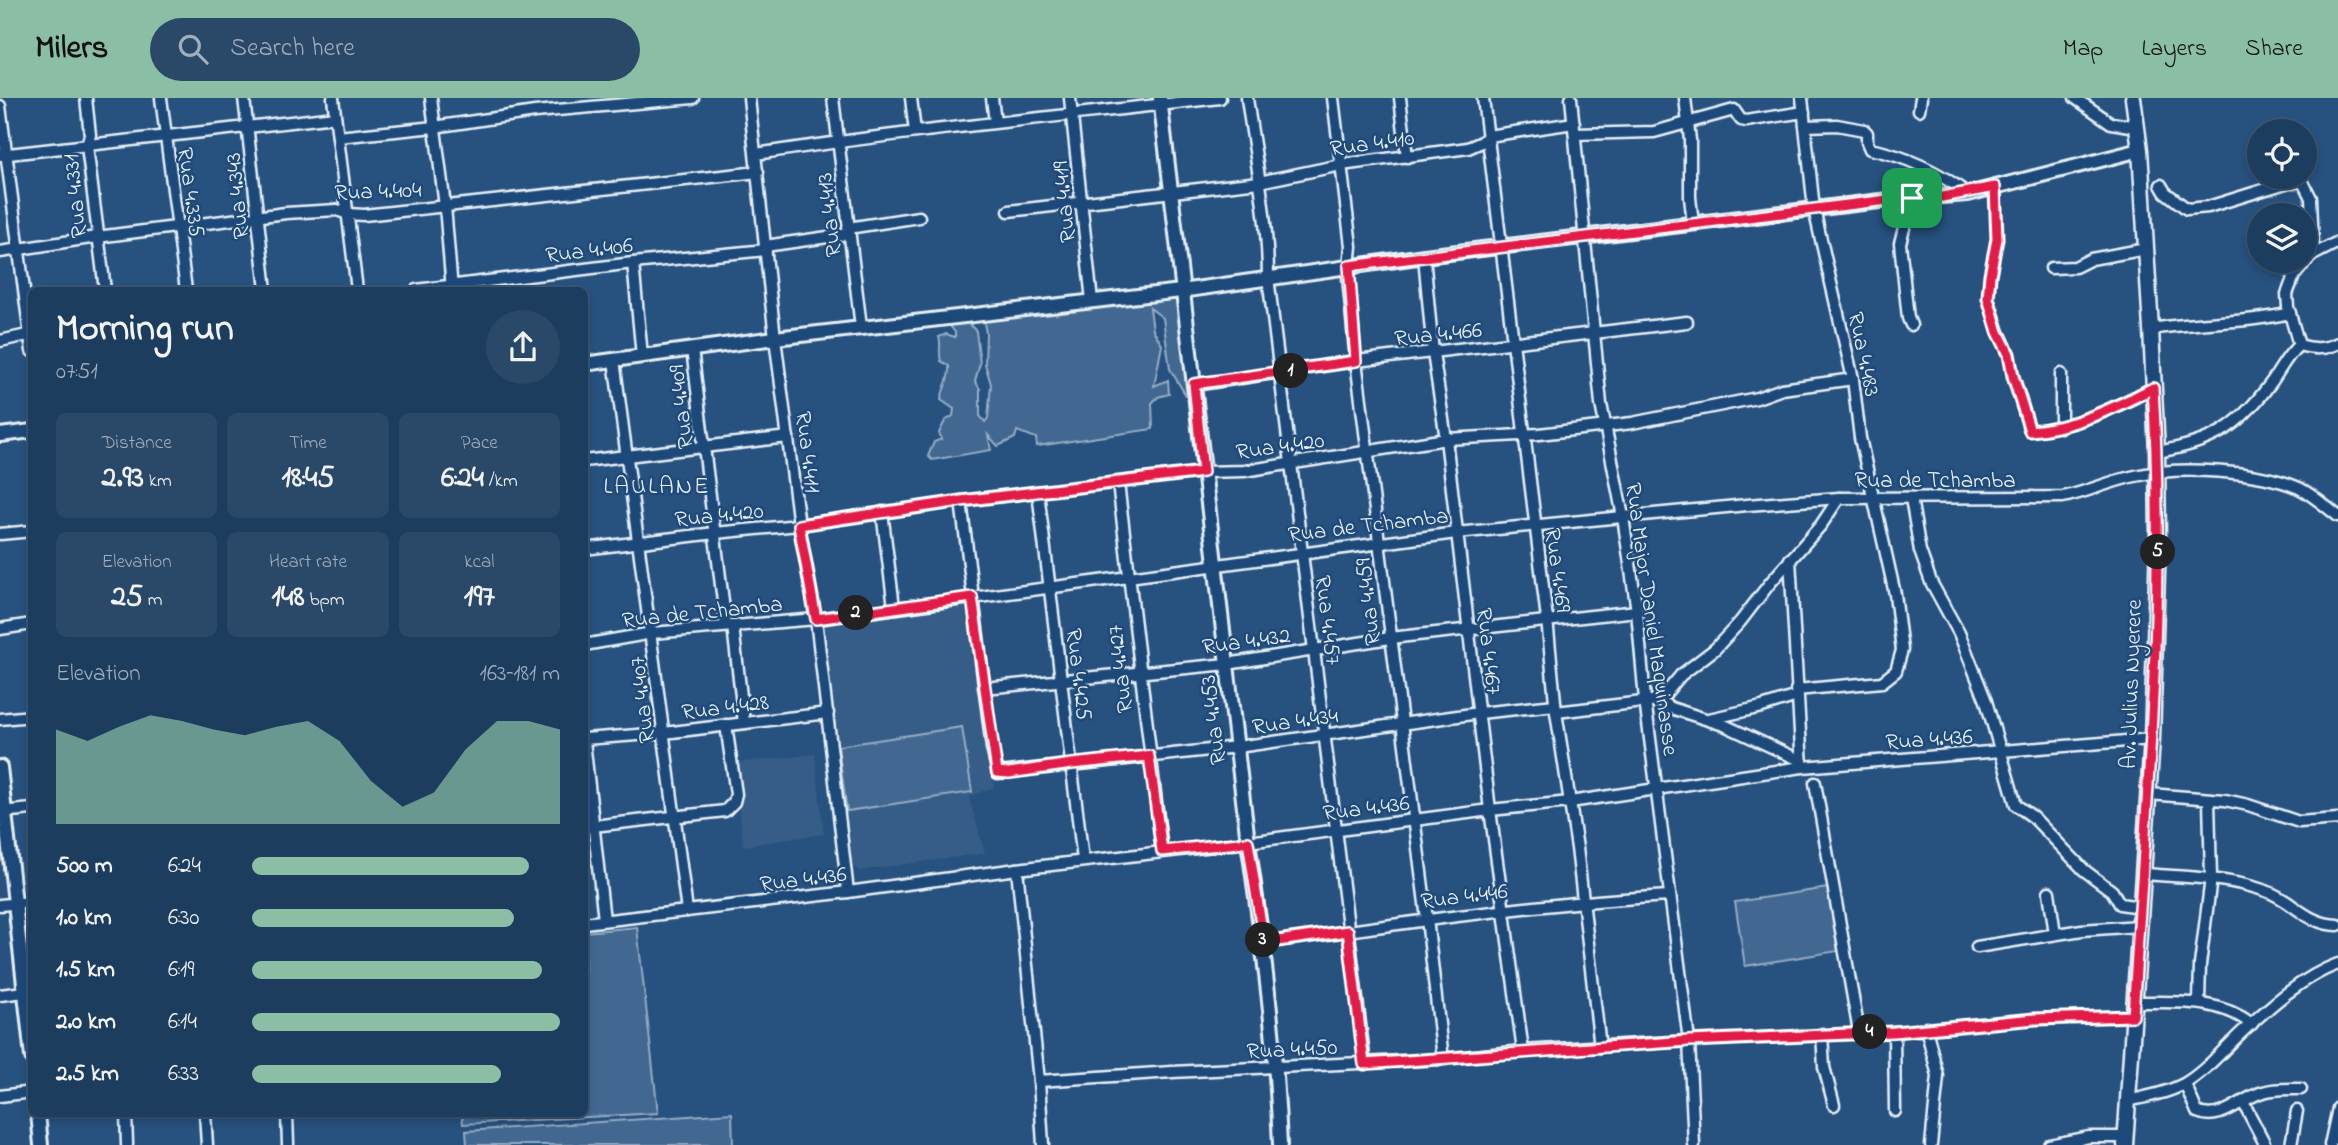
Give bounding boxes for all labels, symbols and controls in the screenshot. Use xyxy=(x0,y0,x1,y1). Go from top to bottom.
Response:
search box xyxy=(150,18,640,81)
text: Milers xyxy=(35,25,108,73)
icon: search xyxy=(174,30,212,68)
text: Search here xyxy=(230,30,355,68)
text: Map xyxy=(2063,32,2103,67)
text: Layers xyxy=(2141,32,2207,67)
text: Share xyxy=(2245,32,2303,67)
map controls xyxy=(2247,119,2317,273)
button: locate xyxy=(2247,119,2317,189)
street label: Rua 4.410 xyxy=(1328,122,1417,167)
street label: Rua 4.335 xyxy=(167,145,212,239)
street label: Rua 4.343 xyxy=(218,151,259,241)
street label: Rua 4.331 xyxy=(56,152,97,239)
street label: Rua 4.419 xyxy=(1045,159,1086,244)
pin xyxy=(1882,168,1942,228)
street label: Rua 4.413 xyxy=(809,171,852,259)
street label: Rua 4.404 xyxy=(334,174,423,211)
icon: arrive xyxy=(1893,179,1931,217)
button: layers xyxy=(2247,203,2317,273)
street label: Rua 4.406 xyxy=(544,230,635,273)
text: Morning run xyxy=(56,302,234,358)
street label: Rua 4.483 xyxy=(1838,309,1888,400)
button: share xyxy=(486,310,560,384)
street label: Rua 4.466 xyxy=(1393,314,1484,356)
pin: 1 xyxy=(1274,354,1308,388)
text: 07:51 xyxy=(56,356,98,389)
text: 1 xyxy=(1287,357,1294,384)
street label: Rua 4.409 xyxy=(661,363,704,451)
street label: Rua 4.411 xyxy=(785,409,828,495)
street label: Rua 4.420 xyxy=(1234,425,1327,470)
text: Distance xyxy=(102,430,172,457)
text: Time xyxy=(289,430,327,457)
text: Pace xyxy=(461,430,498,457)
text: 2.93 xyxy=(102,457,144,501)
text: 18:45 xyxy=(282,457,334,501)
text: 6:24 xyxy=(441,457,484,501)
street label: Rua de Tchamba xyxy=(1854,465,2016,498)
text: km xyxy=(144,468,172,495)
text: /km xyxy=(484,468,518,495)
district label: LAULANE xyxy=(603,470,711,505)
street label: Rua Major Daniel Maquinasse xyxy=(1615,481,1686,759)
street label: Rua 4.420 xyxy=(673,495,765,538)
street label: Rua de Tchamba xyxy=(1286,500,1450,553)
street label: Rua 4.469 xyxy=(1534,526,1579,615)
pin: 5 xyxy=(2140,534,2176,570)
text: 5 xyxy=(2152,538,2163,565)
text: Elevation xyxy=(102,549,172,576)
text: Heart rate xyxy=(269,549,347,576)
text: kcal xyxy=(464,549,494,576)
street label: Rua 4.459 xyxy=(1348,556,1391,647)
street label: Rua 4.457 xyxy=(1305,573,1348,668)
text: 25 xyxy=(111,576,143,620)
text: 148 xyxy=(271,576,305,620)
text: 197 xyxy=(464,576,495,620)
text: m xyxy=(143,587,162,614)
text: bpm xyxy=(305,587,345,614)
street label: Rua de Tchamba xyxy=(620,589,784,638)
pin: 2 xyxy=(838,596,874,630)
street label: Av. Julius Nyerere xyxy=(2113,598,2154,770)
text: 2 xyxy=(851,599,860,626)
street label: Rua 4.467 xyxy=(1466,606,1509,697)
street label: Rua 4.432 xyxy=(1200,620,1292,665)
street label: Rua 4.427 xyxy=(1100,622,1143,715)
street label: Rua 4.425 xyxy=(1056,627,1100,722)
street label: Rua 4.407 xyxy=(622,654,665,745)
text: Elevation xyxy=(56,658,141,691)
text: 163–181 m xyxy=(480,658,560,691)
street label: Rua 4.453 xyxy=(1193,673,1236,767)
street label: Rua 4.428 xyxy=(680,687,771,730)
street label: Rua 4.434 xyxy=(1250,700,1341,745)
street label: Rua 4.436 xyxy=(1885,721,1974,760)
street label: Rua 4.436 xyxy=(1321,788,1412,831)
text: 500 m xyxy=(56,850,113,883)
text: 6:24 xyxy=(168,850,201,883)
street label: Rua 4.436 xyxy=(758,859,849,902)
street label: Rua 4.446 xyxy=(1419,876,1510,919)
text: 1.0 km xyxy=(56,902,112,935)
text: 6:30 xyxy=(168,902,200,935)
pin: 3 xyxy=(1246,922,1280,958)
text: 3 xyxy=(1259,926,1266,953)
text: 1.5 km xyxy=(56,954,115,987)
text: 6:19 xyxy=(168,954,194,987)
text: 2.0 km xyxy=(56,1006,116,1039)
text: 6:14 xyxy=(168,1006,197,1039)
pin: 4 xyxy=(1853,1014,1888,1049)
text: 4 xyxy=(1866,1018,1873,1045)
street label: Rua 4.450 xyxy=(1246,1032,1338,1069)
text: 2.5 km xyxy=(56,1058,119,1091)
text: 6:33 xyxy=(168,1058,199,1091)

